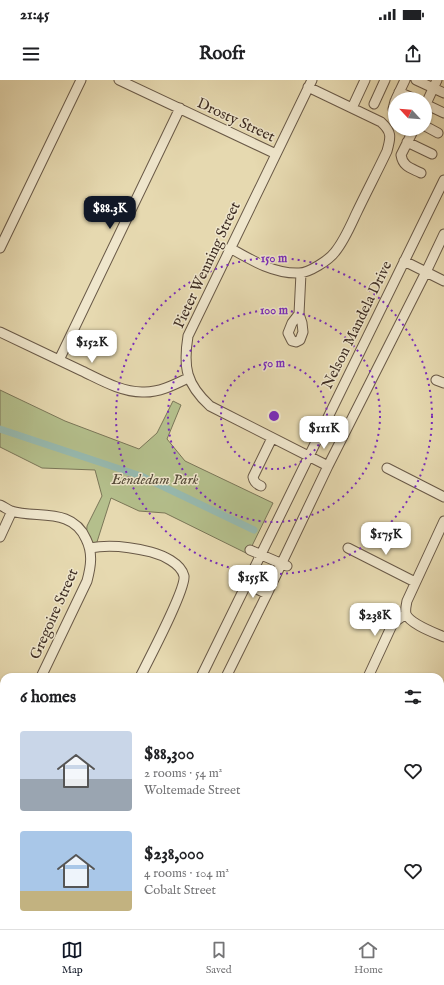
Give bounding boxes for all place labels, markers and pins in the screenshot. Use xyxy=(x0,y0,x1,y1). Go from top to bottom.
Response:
pin: $88.3K xyxy=(77,196,143,230)
pin: $152K xyxy=(64,330,120,364)
centre of rings xyxy=(267,409,281,423)
pin: $111K xyxy=(296,416,352,450)
pin: $175K xyxy=(358,522,414,556)
pin: $155K xyxy=(225,565,281,599)
pin: $238K xyxy=(347,603,403,637)

